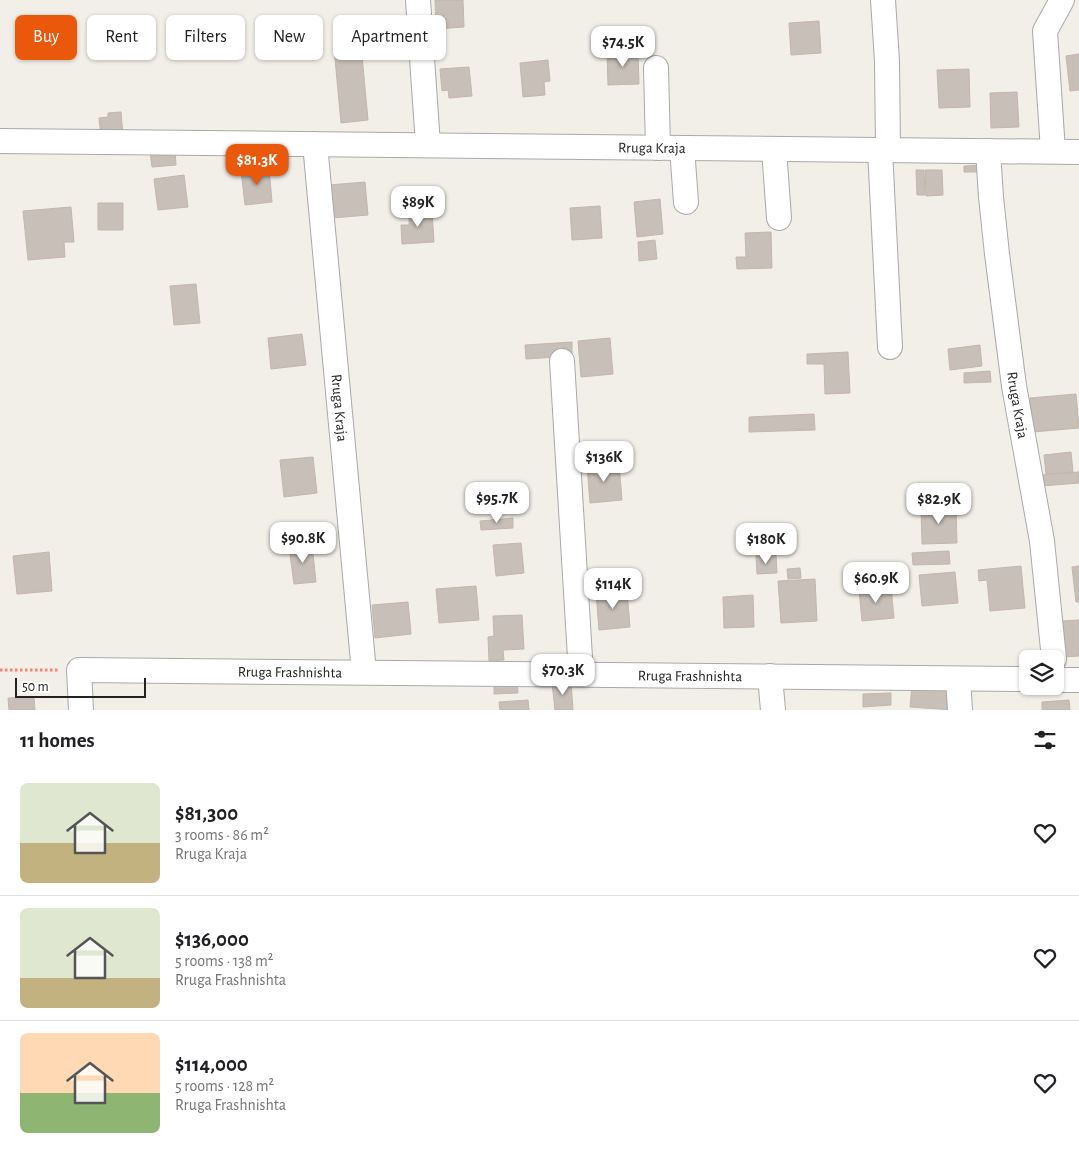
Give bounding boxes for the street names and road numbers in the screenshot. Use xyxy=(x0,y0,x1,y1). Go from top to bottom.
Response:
street label: Rruga Kraja xyxy=(618,140,686,155)
street label: Rruga Kraja xyxy=(1005,371,1031,440)
street label: Rruga Kraja xyxy=(329,373,350,442)
street label: Rruga Frashnishta xyxy=(238,664,342,680)
street label: Rruga Frashnishta xyxy=(638,668,742,684)

